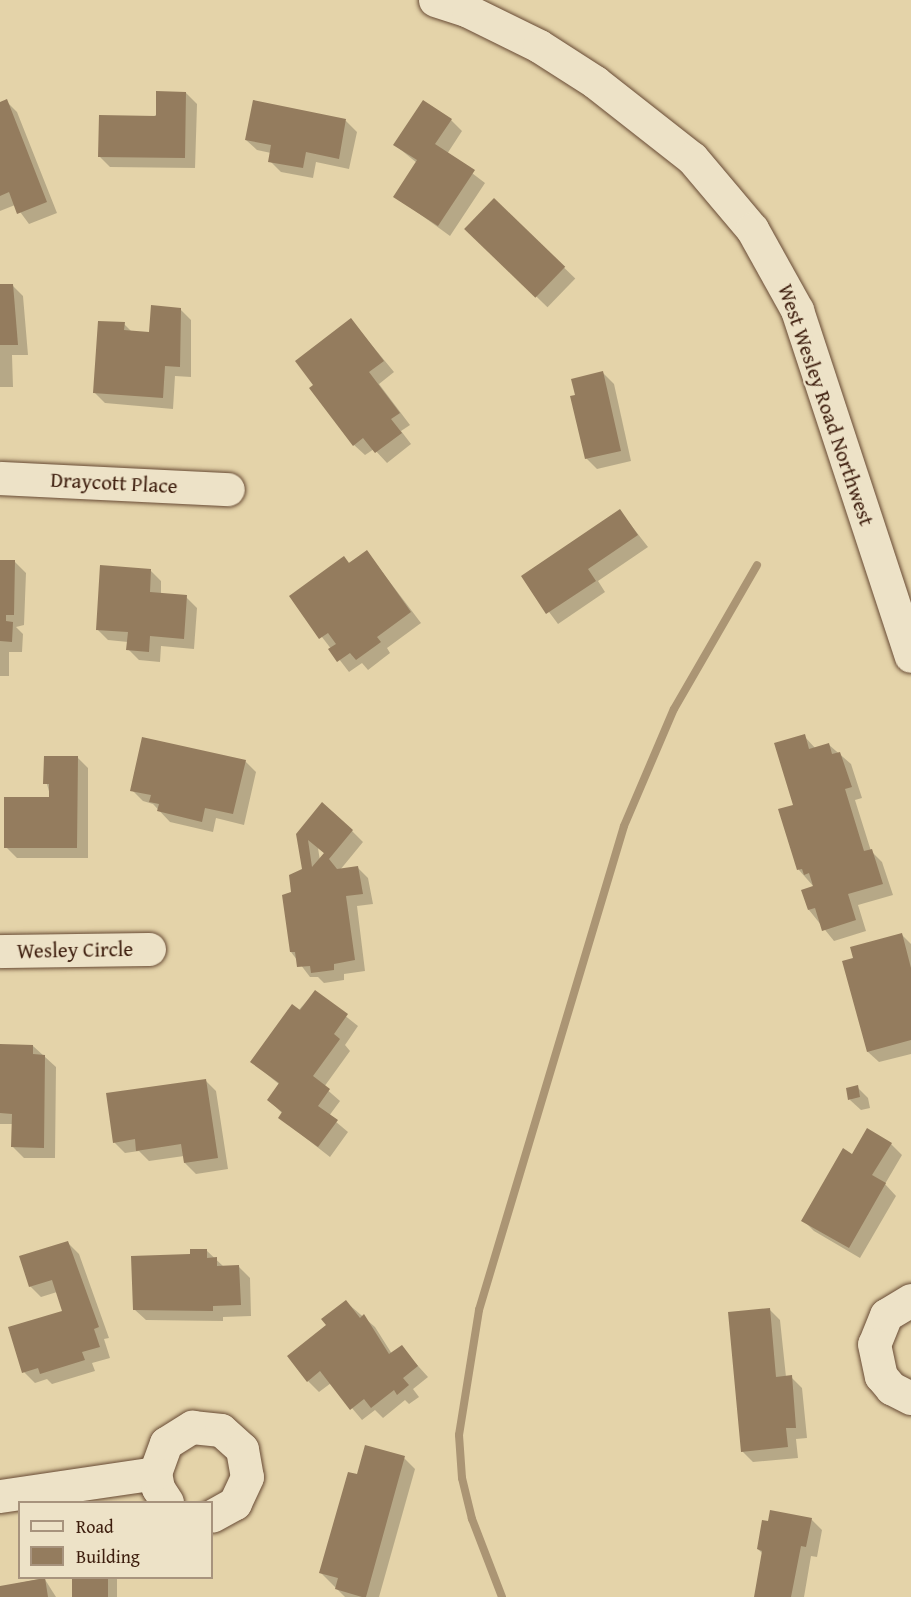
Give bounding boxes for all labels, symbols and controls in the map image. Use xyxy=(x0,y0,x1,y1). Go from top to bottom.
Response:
street label: West Wesley Road Northwest xyxy=(773,281,879,529)
street label: Draycott Place xyxy=(50,467,178,499)
street label: Wesley Circle xyxy=(17,936,133,964)
legend xyxy=(18,1501,213,1579)
text: Road xyxy=(76,1513,114,1540)
text: Building xyxy=(76,1543,140,1570)

